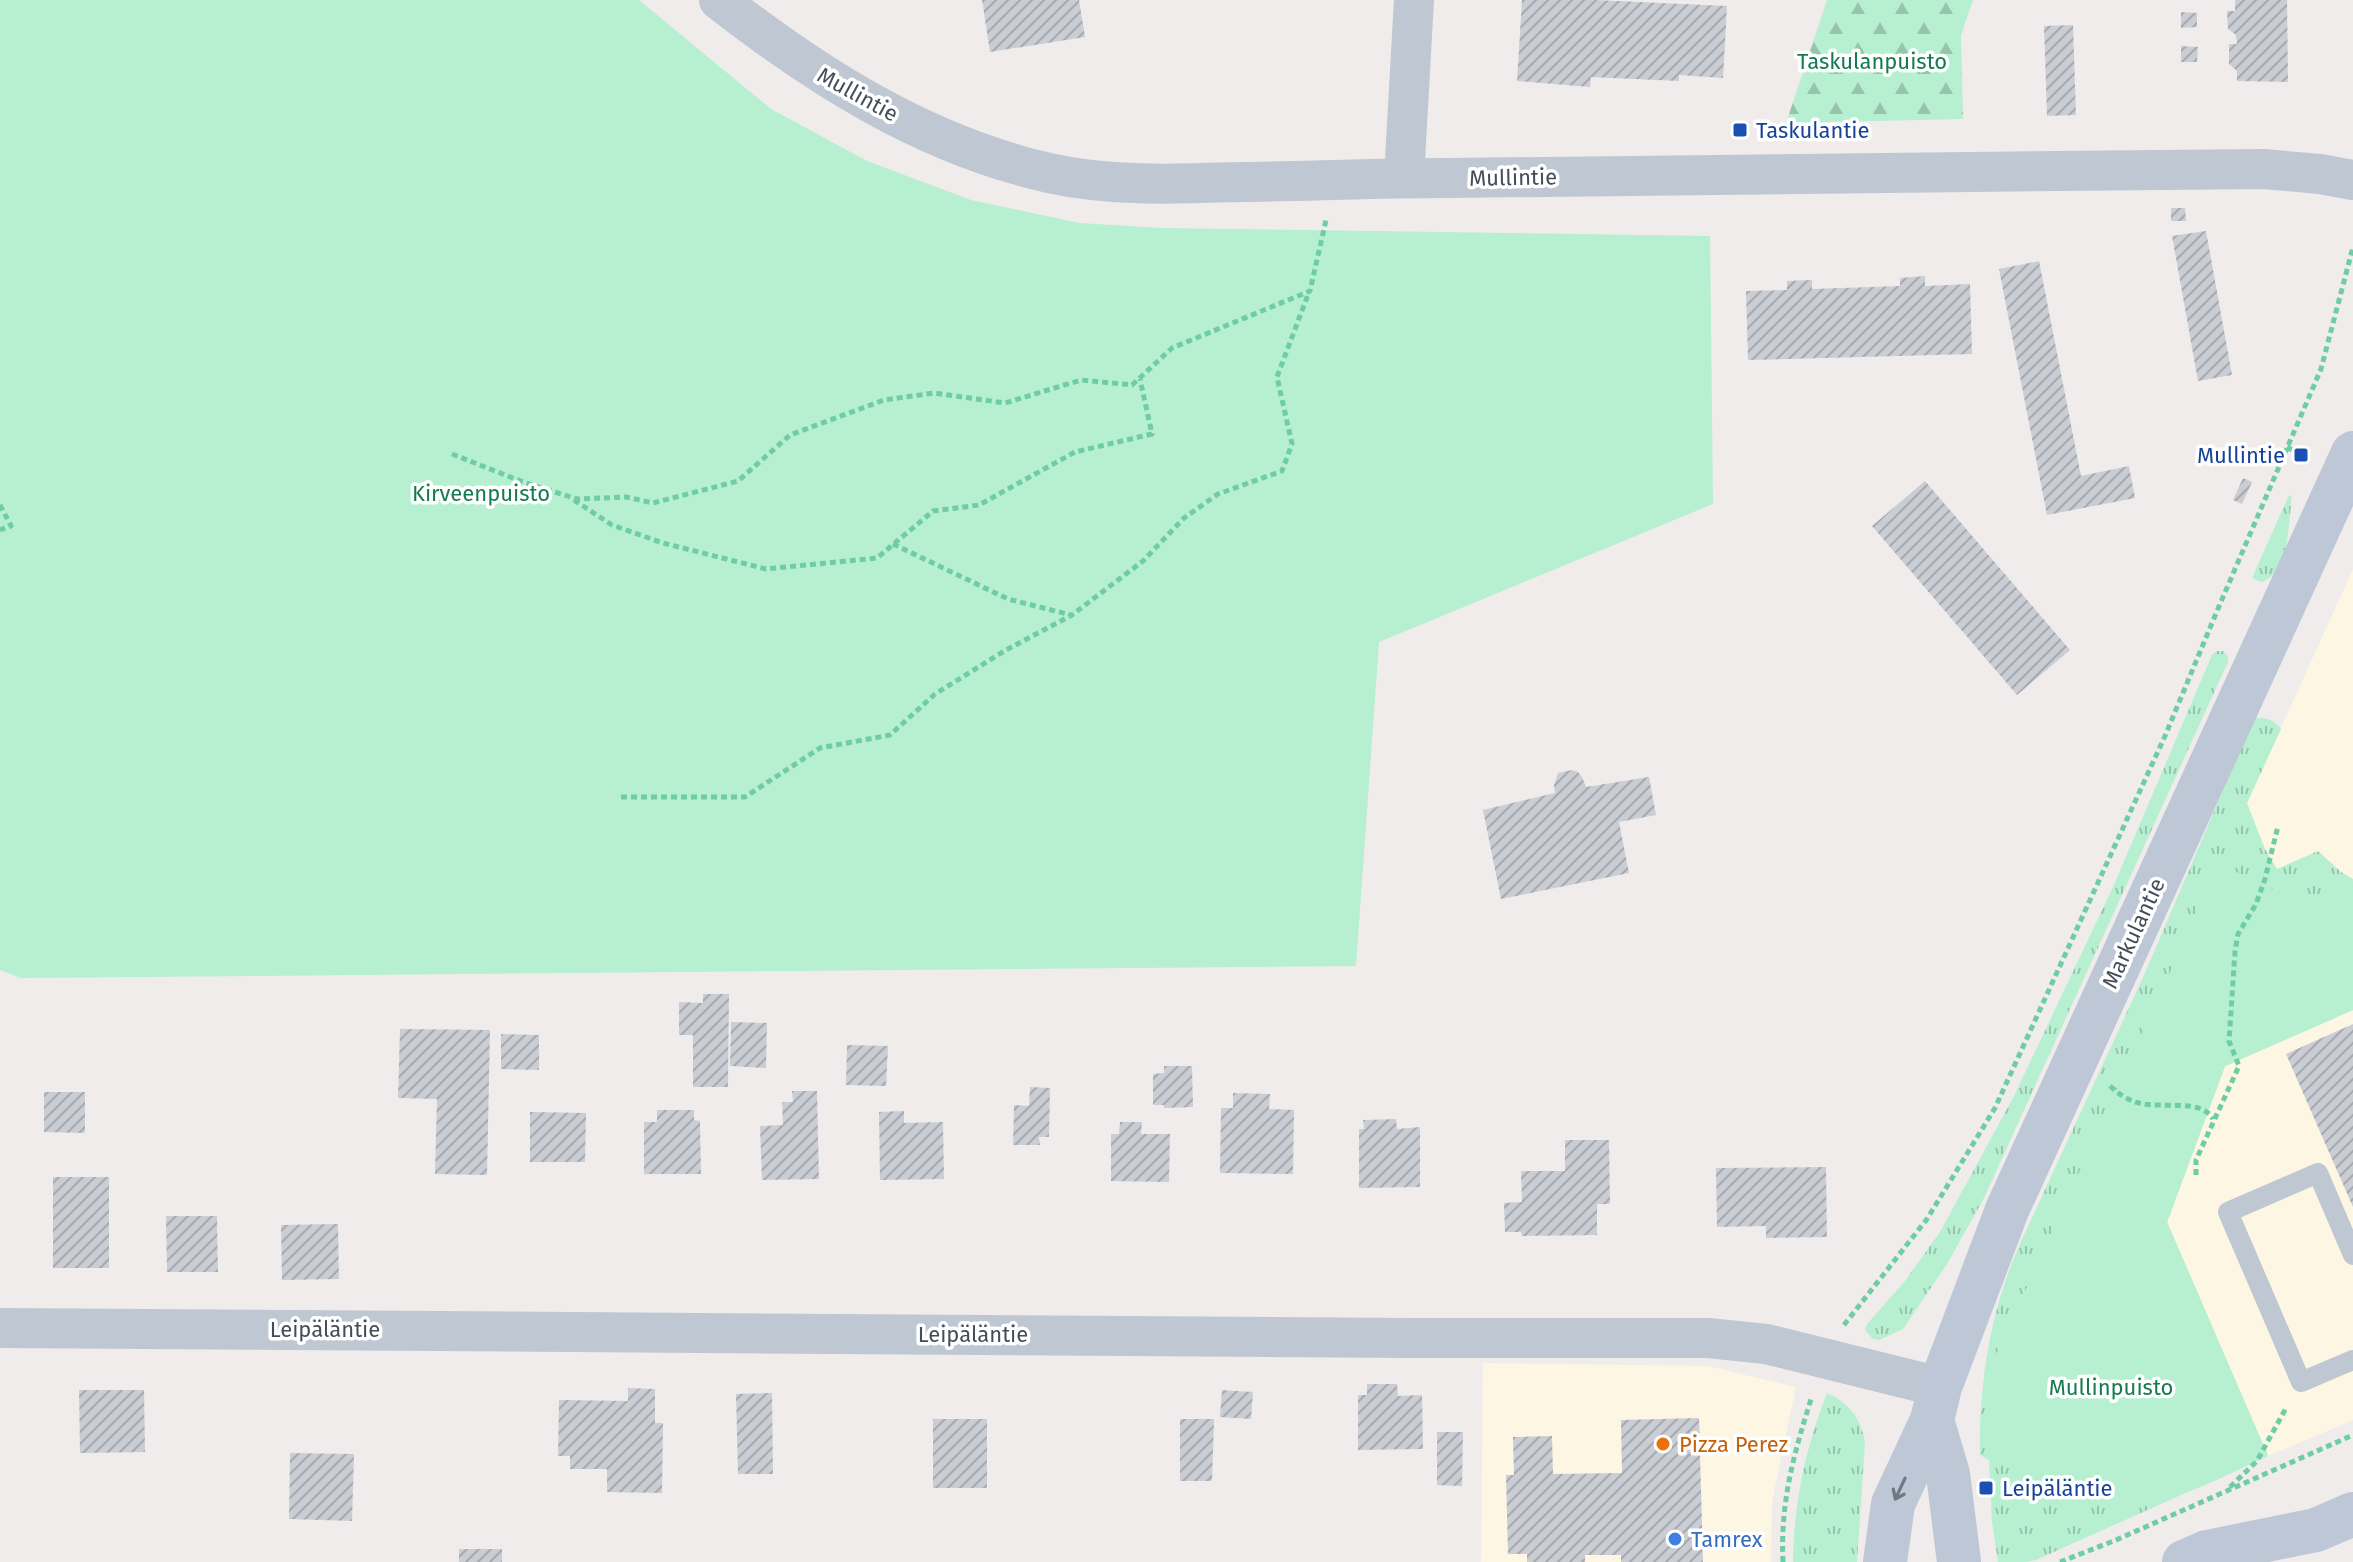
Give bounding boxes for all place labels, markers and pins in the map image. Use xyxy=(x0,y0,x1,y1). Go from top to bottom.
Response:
place label: Taskulantie xyxy=(1756,117,1870,144)
marker: Taskulantie xyxy=(1731,121,1749,139)
place label: Mullintie xyxy=(2197,442,2285,469)
marker: Mullintie xyxy=(2292,446,2310,464)
place label: Pizza Perez xyxy=(1679,1431,1788,1458)
marker: Pizza Perez xyxy=(1654,1435,1672,1453)
place label: Leipäläntie xyxy=(2002,1475,2113,1502)
marker: Leipäläntie xyxy=(1977,1479,1995,1497)
place label: Tamrex xyxy=(1691,1526,1763,1553)
marker: Tamrex xyxy=(1666,1530,1684,1548)

